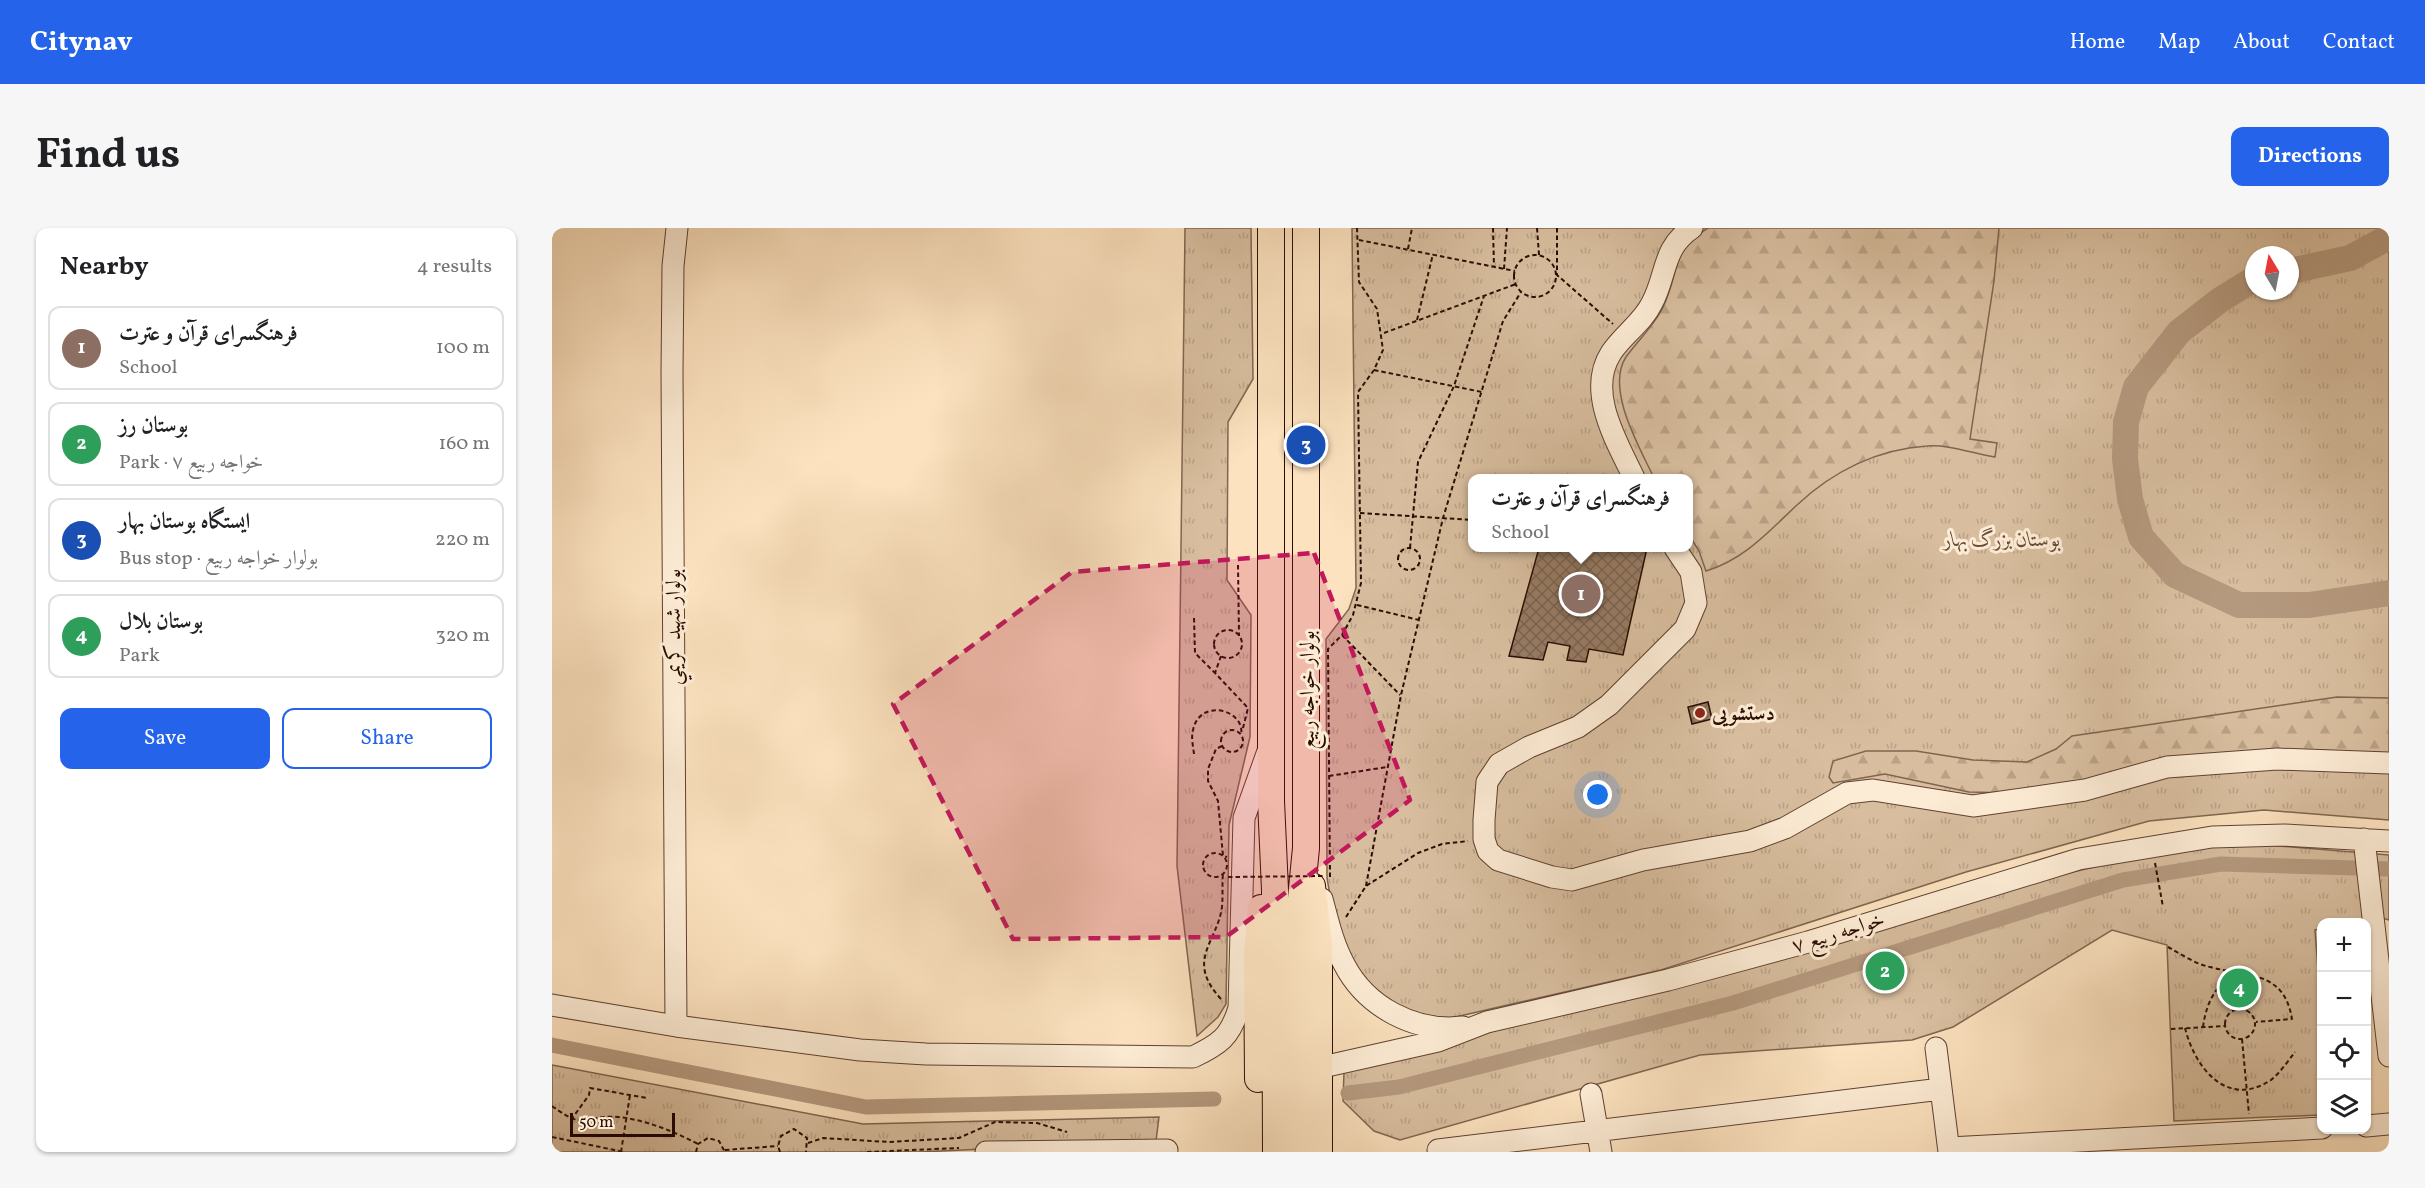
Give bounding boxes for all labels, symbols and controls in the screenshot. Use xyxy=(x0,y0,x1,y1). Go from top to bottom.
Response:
text: Citynav xyxy=(30,23,133,62)
text: Home xyxy=(2070,28,2125,57)
text: Map xyxy=(2158,28,2200,57)
text: About xyxy=(2233,28,2290,57)
text: Contact xyxy=(2323,28,2395,57)
text: Find us xyxy=(36,127,180,186)
button: Directions xyxy=(2231,127,2389,186)
north arrow xyxy=(2245,246,2299,300)
text: Nearby xyxy=(60,249,149,285)
text: 4 results xyxy=(417,253,492,281)
text: فرهنگسرای قرآن و عترت xyxy=(119,319,298,350)
text: 1 xyxy=(77,334,86,362)
text: 100 m xyxy=(436,334,490,362)
text: School xyxy=(119,354,177,382)
text: بوستان رز xyxy=(119,411,188,442)
pin: 3 xyxy=(1286,422,1326,468)
text: 2 xyxy=(76,430,87,458)
text: 160 m xyxy=(438,430,490,458)
text: Park · خواجه ربیع ۷ xyxy=(119,449,263,477)
popup xyxy=(1468,474,1693,552)
text: فرهنگسرای قرآن و عترت xyxy=(1491,484,1670,515)
text: ایستگاه بوستان بهار xyxy=(119,507,250,538)
text: School xyxy=(1491,519,1550,547)
text: 3 xyxy=(76,526,87,554)
text: 220 m xyxy=(435,526,490,554)
park label: بوستان بزرگ بهار xyxy=(1941,526,2061,555)
text: Bus stop · بولوار خواجه ربیع xyxy=(119,545,318,573)
street label: بولوار شهيد كريمي xyxy=(660,569,693,685)
pin: 1 xyxy=(1562,572,1600,616)
text: بوستان بلال xyxy=(119,607,203,638)
text: 4 xyxy=(75,622,88,650)
text: 320 m xyxy=(435,622,490,650)
street label: بولوار خواجه ربیع xyxy=(1294,631,1326,749)
text: Park xyxy=(119,642,160,670)
place label: دستشویی xyxy=(1711,700,1775,729)
marker: دستشویی xyxy=(1693,706,1707,720)
button: Save xyxy=(60,708,270,769)
button: Share xyxy=(282,708,492,769)
your location xyxy=(1583,780,1612,809)
street label: خواجه ربیع ۷ xyxy=(1788,906,1890,964)
map controls xyxy=(2317,918,2371,1134)
button: + xyxy=(2317,918,2371,972)
pin: 2 xyxy=(1866,948,1904,994)
pin: 4 xyxy=(2220,966,2258,1011)
button: − xyxy=(2317,972,2371,1026)
button: locate xyxy=(2317,1026,2371,1080)
button: layers xyxy=(2317,1080,2371,1134)
scale bar xyxy=(570,1110,675,1138)
text: 50 m xyxy=(579,1112,613,1134)

